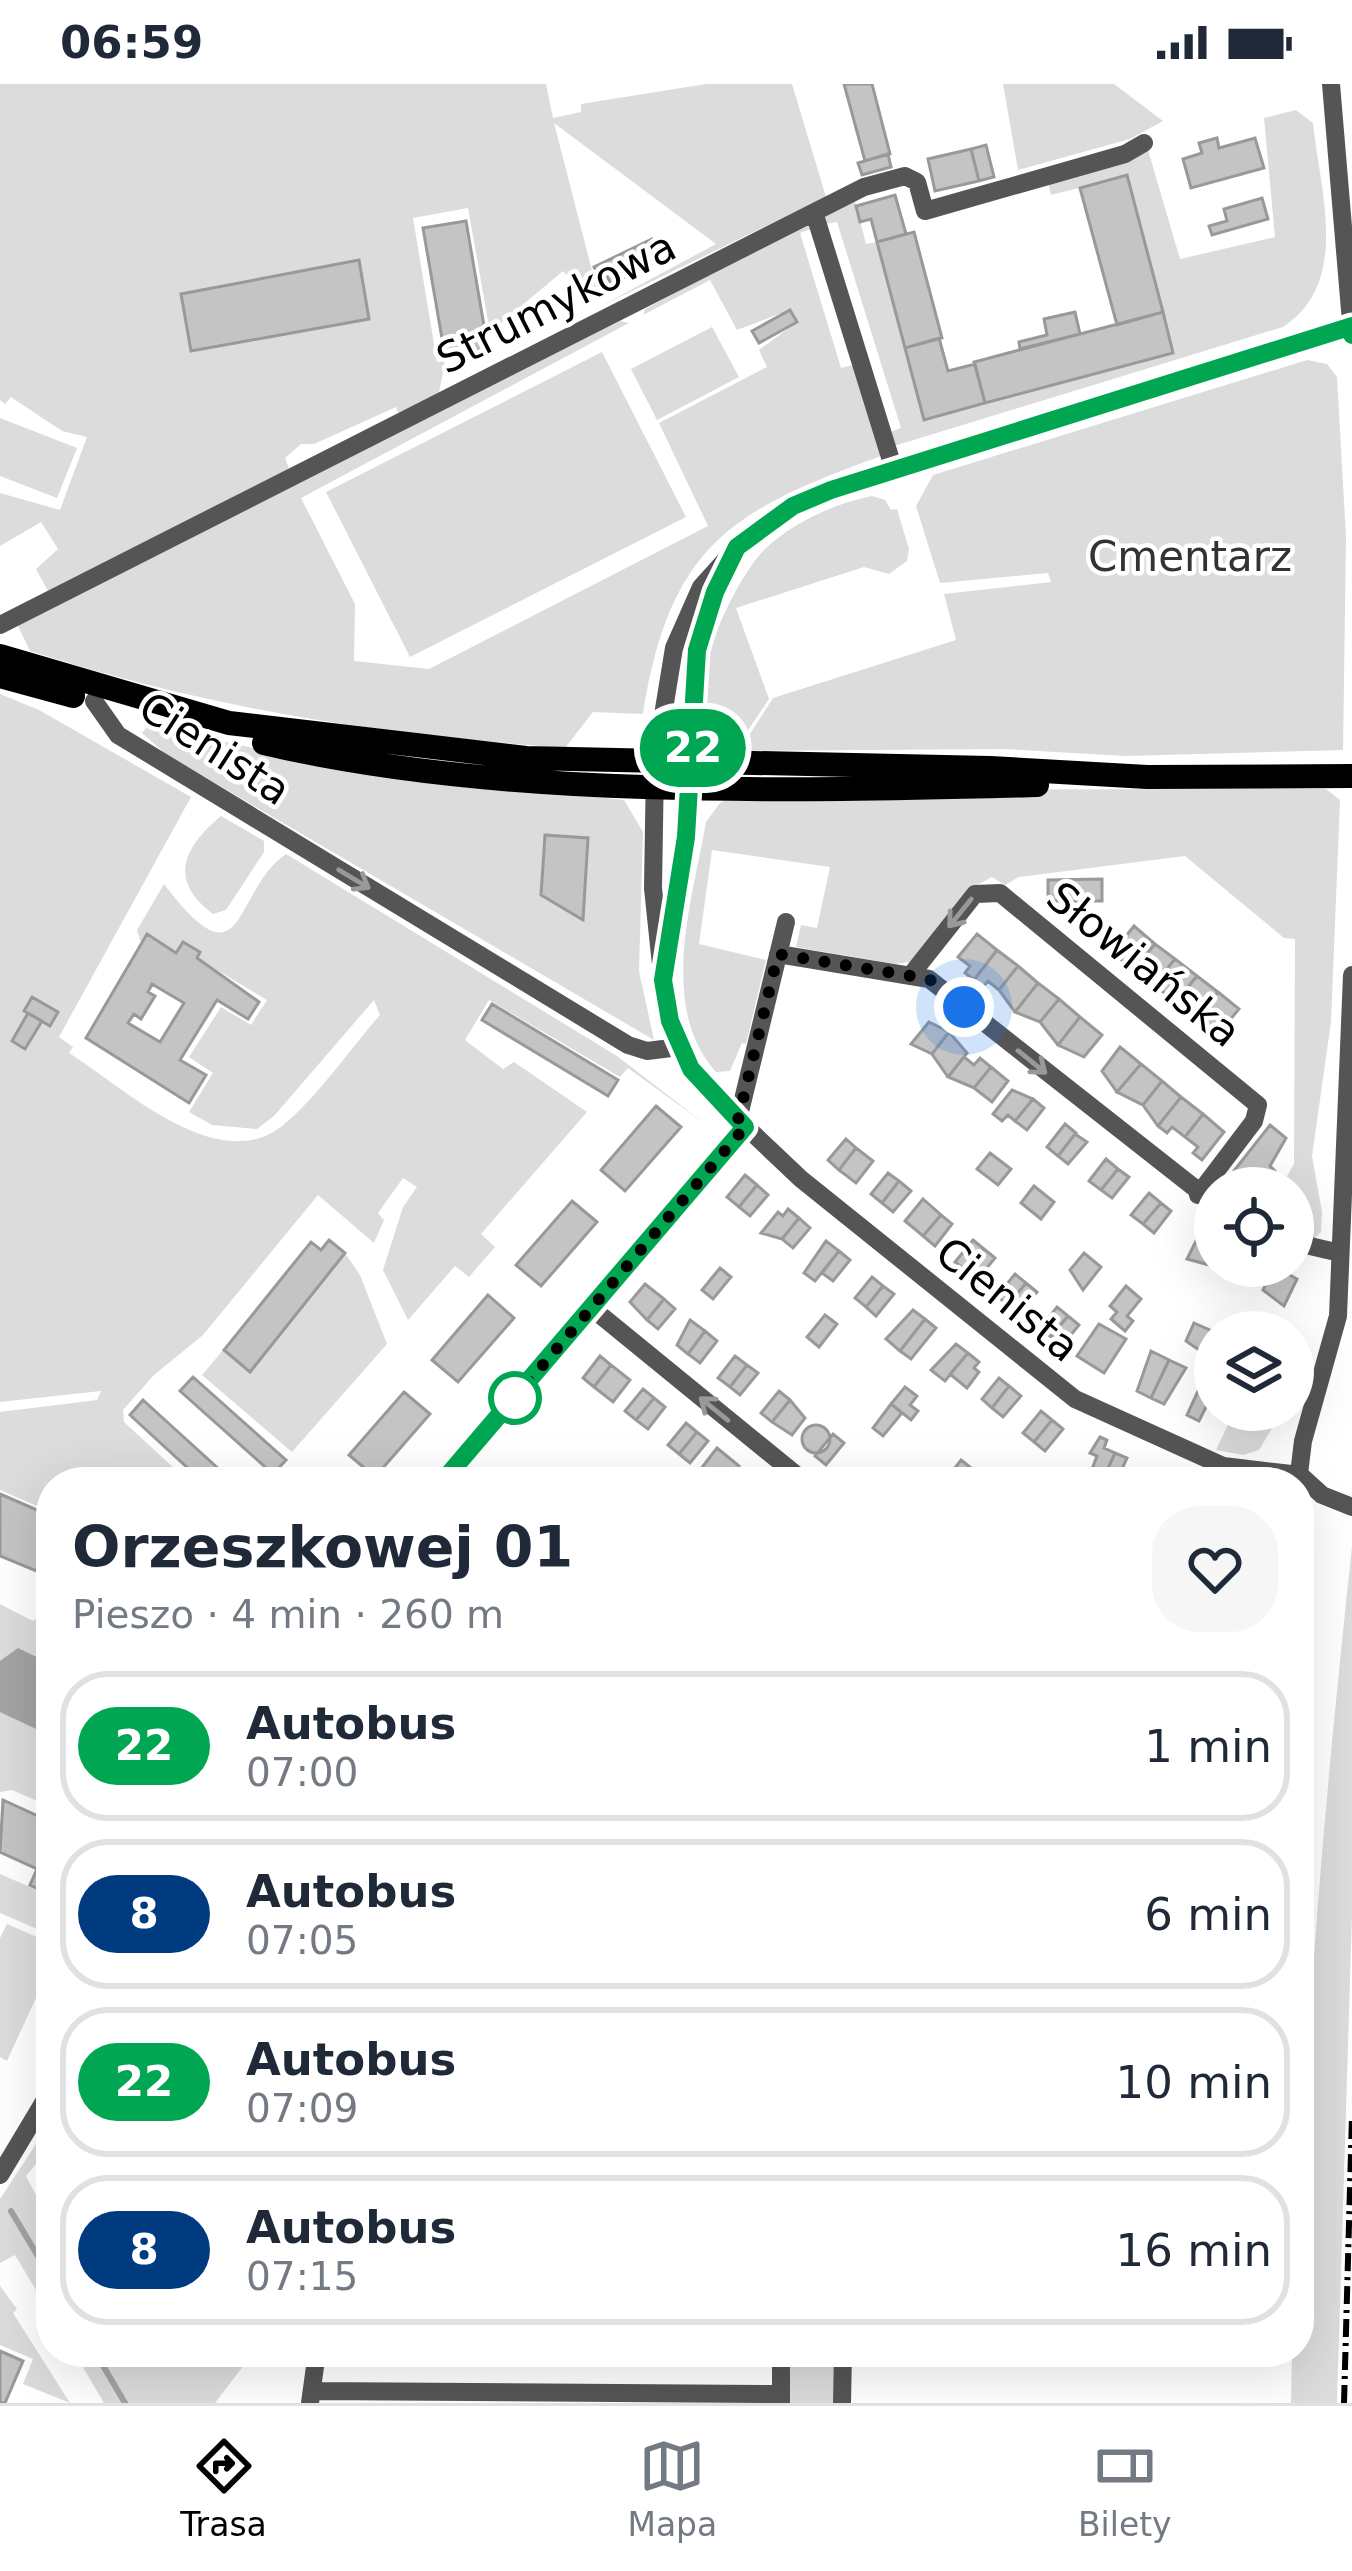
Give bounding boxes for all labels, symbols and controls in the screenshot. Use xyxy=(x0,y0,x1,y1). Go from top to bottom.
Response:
text: 06:59 xyxy=(60,16,203,69)
street label: Strumykowa xyxy=(429,221,684,384)
park label: Cmentarz xyxy=(1088,532,1292,581)
street label: Cienista xyxy=(130,682,299,815)
line badge: 22 xyxy=(639,709,747,787)
text: 22 xyxy=(664,723,722,772)
one-way arrow xyxy=(336,867,370,891)
street label: Słowiańska xyxy=(1037,872,1250,1057)
one-way arrow xyxy=(947,897,974,929)
your location xyxy=(934,977,994,1037)
one-way arrow xyxy=(1015,1048,1047,1074)
map controls xyxy=(1194,1167,1314,1431)
button: locate xyxy=(1194,1167,1314,1287)
street label: Cienista xyxy=(927,1227,1089,1372)
button: layers xyxy=(1194,1311,1314,1431)
unlabelled marker xyxy=(490,1373,540,1423)
one-way arrow xyxy=(699,1396,731,1422)
button: heart xyxy=(1152,1506,1278,1632)
text: Orzeszkowej 01 xyxy=(72,1514,573,1580)
text: Pieszo · 4 min · 260 m xyxy=(72,1592,504,1637)
text: Autobus xyxy=(246,1697,456,1750)
text: 1 min xyxy=(1144,1720,1272,1773)
text: 22 xyxy=(115,1721,173,1770)
text: 07:00 xyxy=(246,1750,358,1795)
text: Autobus xyxy=(246,1865,456,1918)
text: 6 min xyxy=(1144,1888,1272,1941)
text: 8 xyxy=(129,1889,159,1938)
text: 07:05 xyxy=(246,1918,358,1963)
text: Autobus xyxy=(246,2033,456,2086)
text: 10 min xyxy=(1116,2056,1272,2109)
text: 22 xyxy=(115,2057,173,2106)
text: 07:09 xyxy=(246,2086,358,2131)
text: Autobus xyxy=(246,2201,456,2254)
text: 16 min xyxy=(1116,2224,1272,2277)
text: 8 xyxy=(129,2225,159,2274)
text: 07:15 xyxy=(246,2254,358,2299)
tab: Trasa xyxy=(180,2433,267,2544)
tab: Mapa xyxy=(627,2433,717,2544)
tab: Bilety xyxy=(1078,2433,1172,2544)

